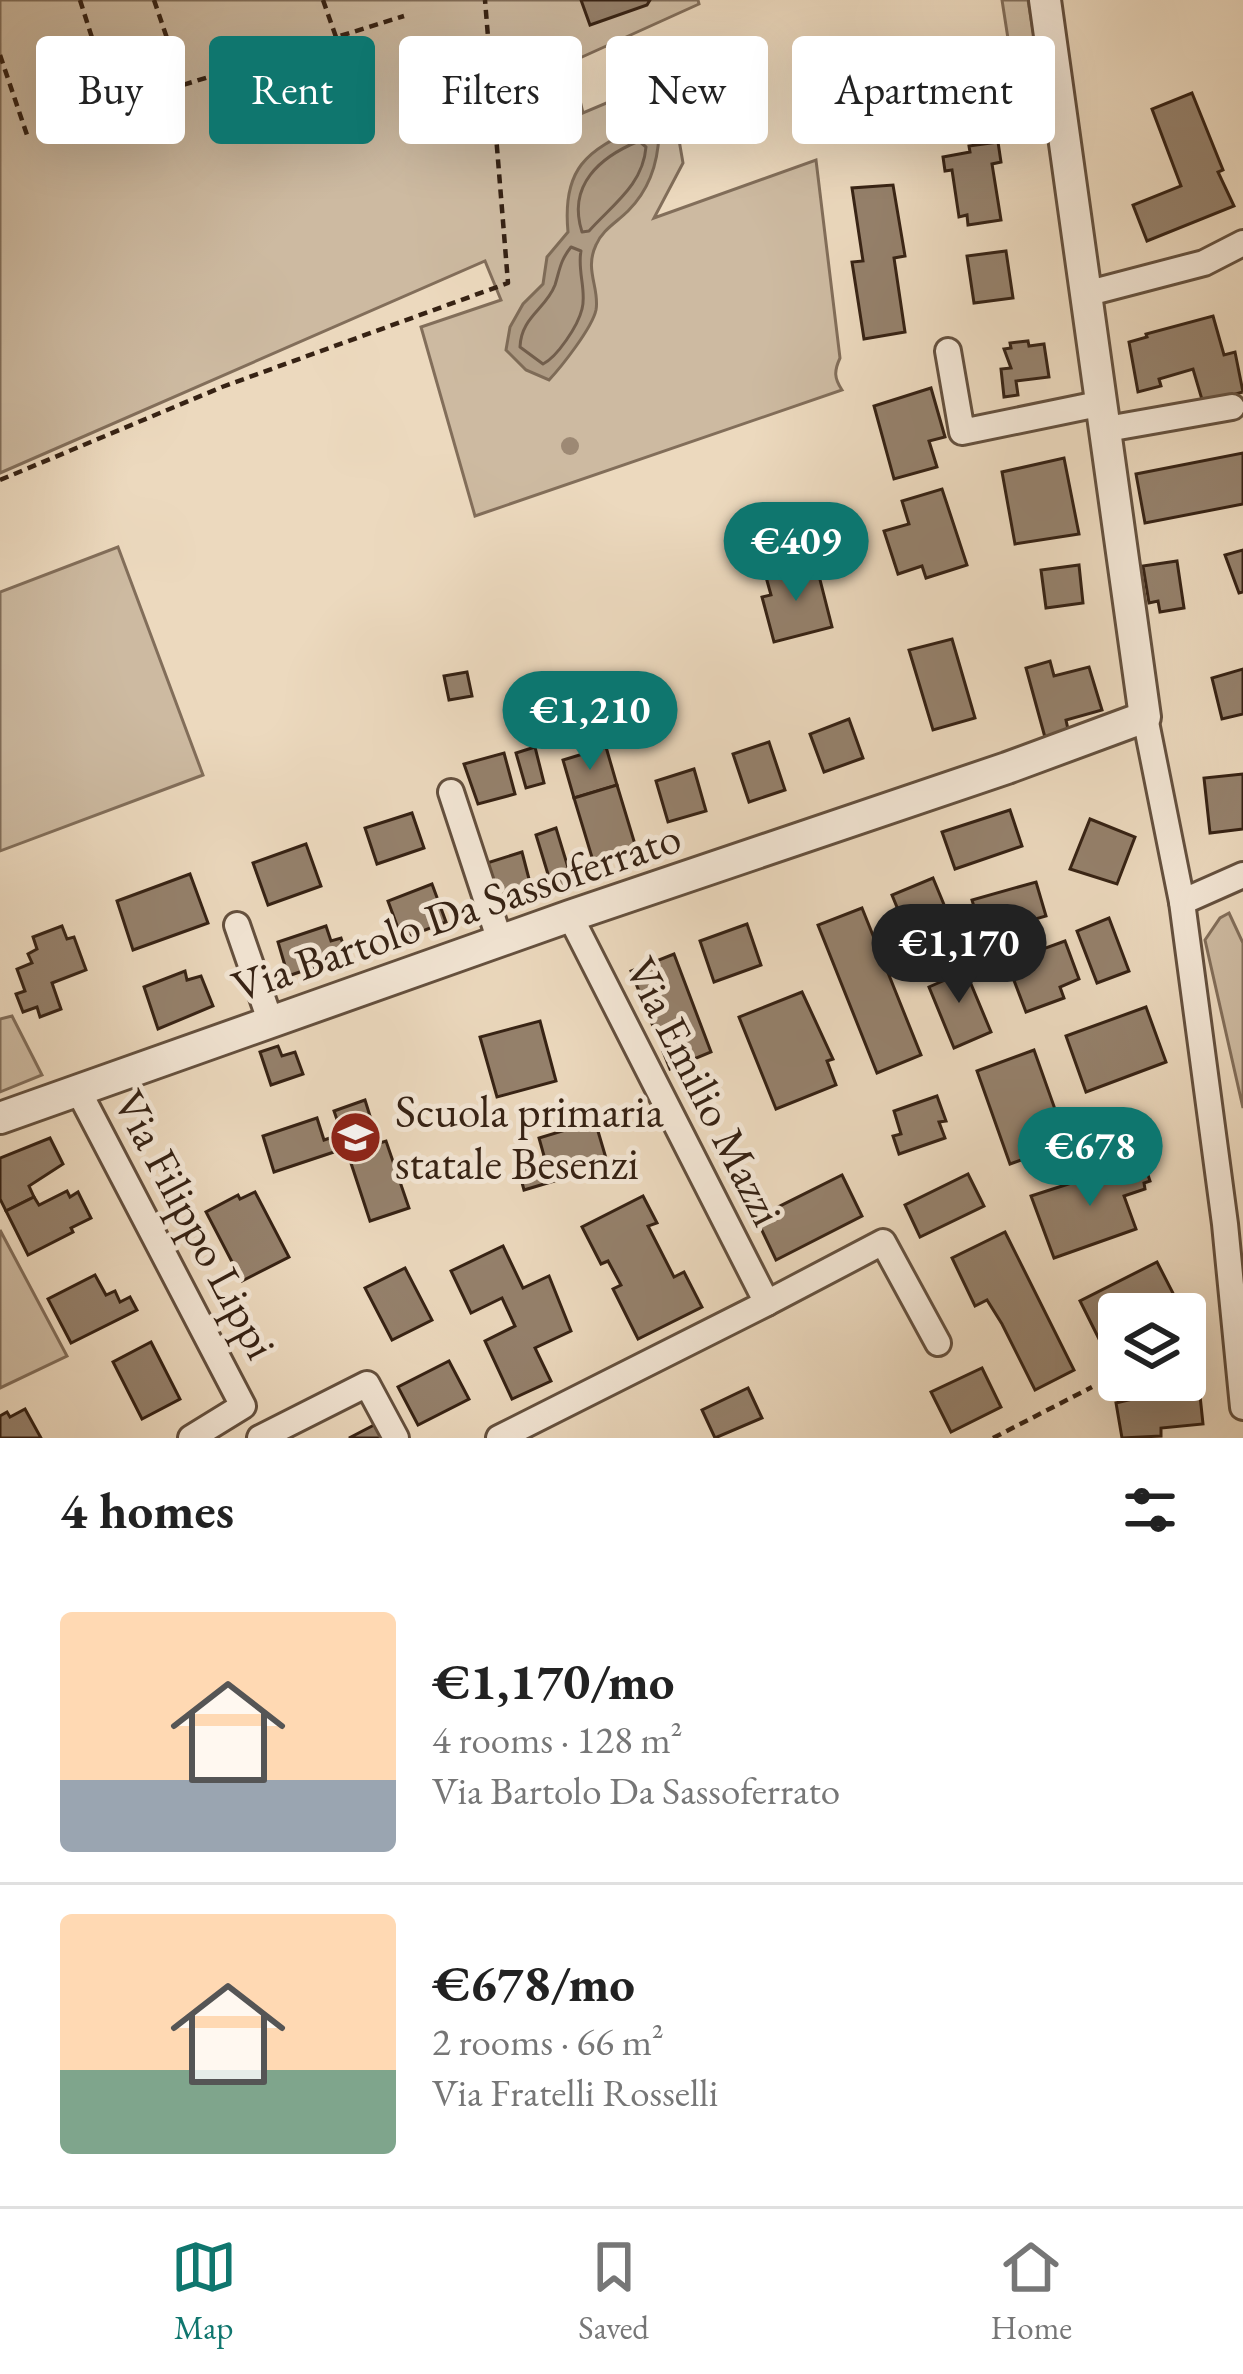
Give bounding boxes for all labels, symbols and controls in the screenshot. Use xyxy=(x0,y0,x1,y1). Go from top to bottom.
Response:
chip: Buy xyxy=(36,36,185,144)
chip: Rent xyxy=(209,36,375,144)
chip: Filters xyxy=(399,36,582,144)
chip: New xyxy=(606,36,768,144)
chip: Apartment xyxy=(792,36,1055,144)
pin: €409 xyxy=(725,502,867,604)
text: €409 xyxy=(751,515,841,566)
pin: €1,210 xyxy=(492,671,688,773)
text: €1,210 xyxy=(530,684,650,735)
street label: Via Bartolo Da Sassoferrato xyxy=(224,807,688,1015)
pin: €1,170 xyxy=(861,904,1057,1006)
text: €1,170 xyxy=(899,917,1019,968)
street label: Via Emilio Mazzi xyxy=(613,947,797,1235)
street label: Via Filippo Lippi xyxy=(101,1080,291,1368)
place label: Scuola primaria statale Besenzi xyxy=(395,1082,664,1192)
pin: €678 xyxy=(1019,1107,1161,1209)
school or university icon: Scuola primaria statale Besenzi xyxy=(328,1109,384,1165)
text: €678 xyxy=(1045,1120,1135,1171)
map controls xyxy=(1098,1293,1206,1401)
button: layers xyxy=(1098,1293,1206,1401)
text: 4 homes xyxy=(60,1477,234,1543)
icon: filters xyxy=(1117,1477,1183,1543)
text: €1,170/mo xyxy=(432,1648,675,1714)
icon: home xyxy=(156,1660,300,1804)
text: 4 rooms · 128 m² xyxy=(432,1714,683,1765)
text: Via Bartolo Da Sassoferrato xyxy=(432,1765,840,1816)
text: €678/mo xyxy=(432,1950,635,2016)
icon: home xyxy=(156,1962,300,2106)
text: 2 rooms · 66 m² xyxy=(432,2016,664,2067)
text: Via Fratelli Rosselli xyxy=(432,2067,718,2118)
tab: Map xyxy=(171,2234,237,2349)
tab: Saved xyxy=(578,2234,649,2349)
tab: Home xyxy=(991,2234,1072,2349)

